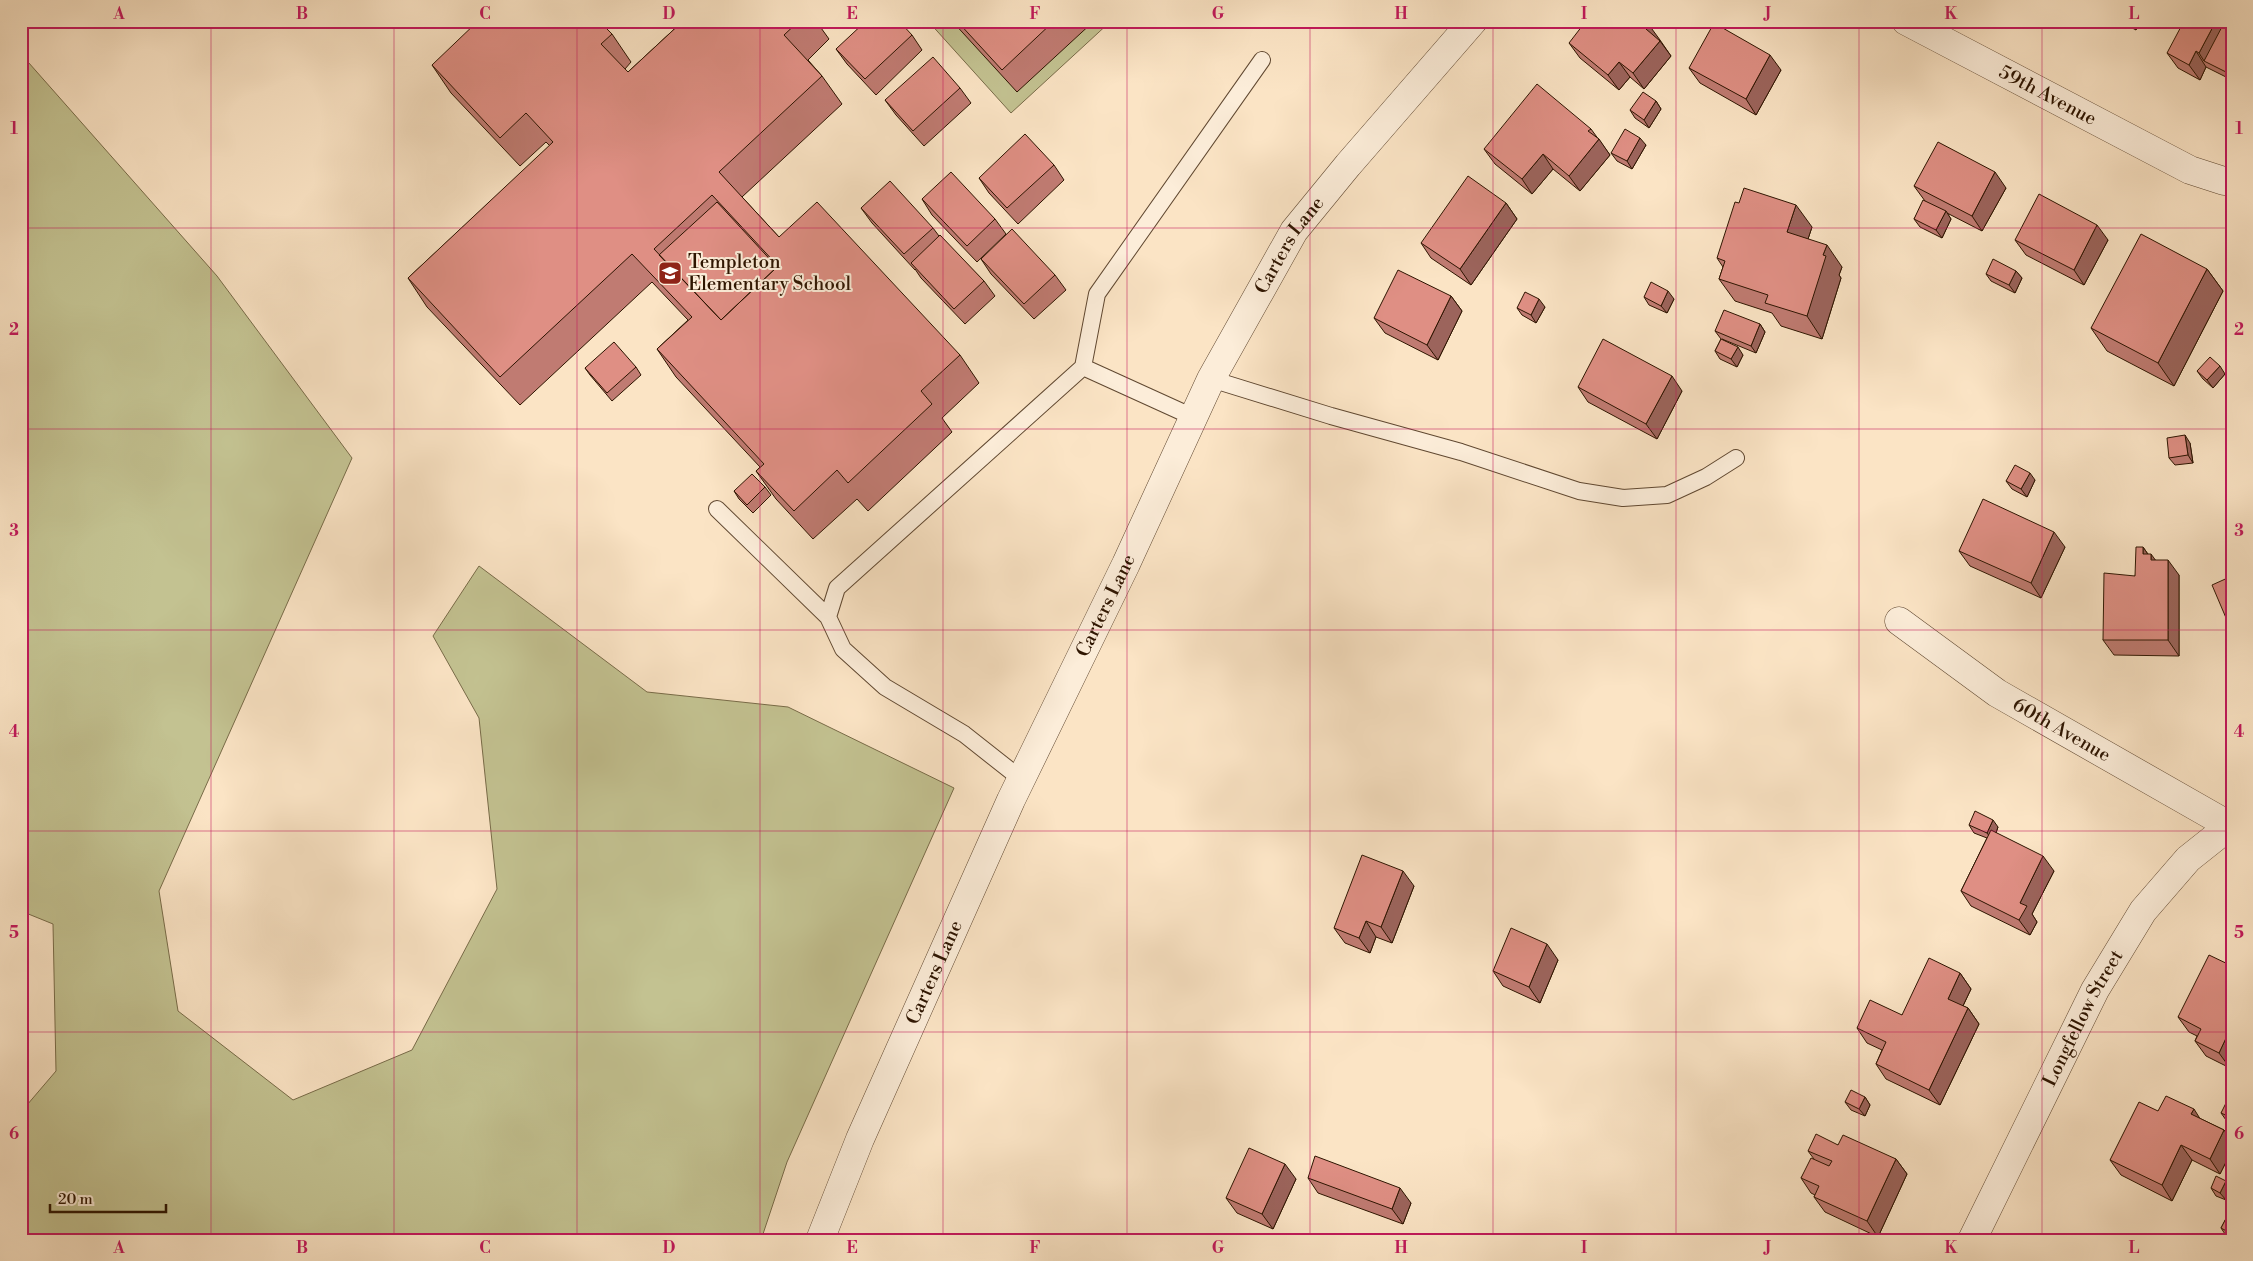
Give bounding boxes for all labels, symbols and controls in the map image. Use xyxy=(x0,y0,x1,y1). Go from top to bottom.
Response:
text: A xyxy=(112,4,125,24)
text: B xyxy=(296,4,308,24)
text: C xyxy=(479,4,491,24)
text: D xyxy=(663,4,676,24)
text: E xyxy=(846,4,858,24)
text: F xyxy=(1029,4,1041,24)
text: G xyxy=(1212,4,1225,24)
text: H xyxy=(1394,4,1408,24)
text: I xyxy=(1581,4,1587,24)
text: J xyxy=(1763,4,1771,24)
text: K xyxy=(1945,4,1959,24)
text: L xyxy=(2129,4,2140,24)
street label: 59th Avenue xyxy=(1995,60,2101,131)
text: 1 xyxy=(10,119,18,139)
text: 1 xyxy=(2235,119,2243,139)
street label: Carters Lane xyxy=(1249,192,1329,298)
place label: Templeton Elementary School xyxy=(688,250,852,296)
school or university icon: Templeton Elementary School xyxy=(657,260,683,286)
text: 2 xyxy=(9,320,19,340)
text: 2 xyxy=(2234,320,2244,340)
text: 3 xyxy=(9,521,19,541)
text: 3 xyxy=(2234,521,2244,541)
street label: Carters Lane xyxy=(1071,550,1141,661)
street label: 60th Avenue xyxy=(2008,692,2115,767)
text: 4 xyxy=(9,722,20,742)
text: 4 xyxy=(2234,722,2245,742)
street label: Carters Lane xyxy=(901,917,968,1028)
text: 5 xyxy=(9,923,19,943)
text: 5 xyxy=(2234,923,2244,943)
street label: Longfellow Street xyxy=(2037,945,2129,1090)
text: 6 xyxy=(9,1124,19,1144)
text: 6 xyxy=(2234,1124,2244,1144)
scale bar xyxy=(50,1181,166,1213)
text: 20 m xyxy=(58,1190,93,1209)
text: A xyxy=(112,1238,125,1258)
text: B xyxy=(296,1238,308,1258)
text: C xyxy=(479,1238,491,1258)
text: D xyxy=(663,1238,676,1258)
text: E xyxy=(846,1238,858,1258)
text: F xyxy=(1029,1238,1041,1258)
text: G xyxy=(1212,1238,1225,1258)
text: H xyxy=(1394,1238,1408,1258)
text: I xyxy=(1581,1238,1587,1258)
text: J xyxy=(1763,1238,1771,1258)
text: K xyxy=(1945,1238,1959,1258)
text: L xyxy=(2129,1238,2140,1258)

